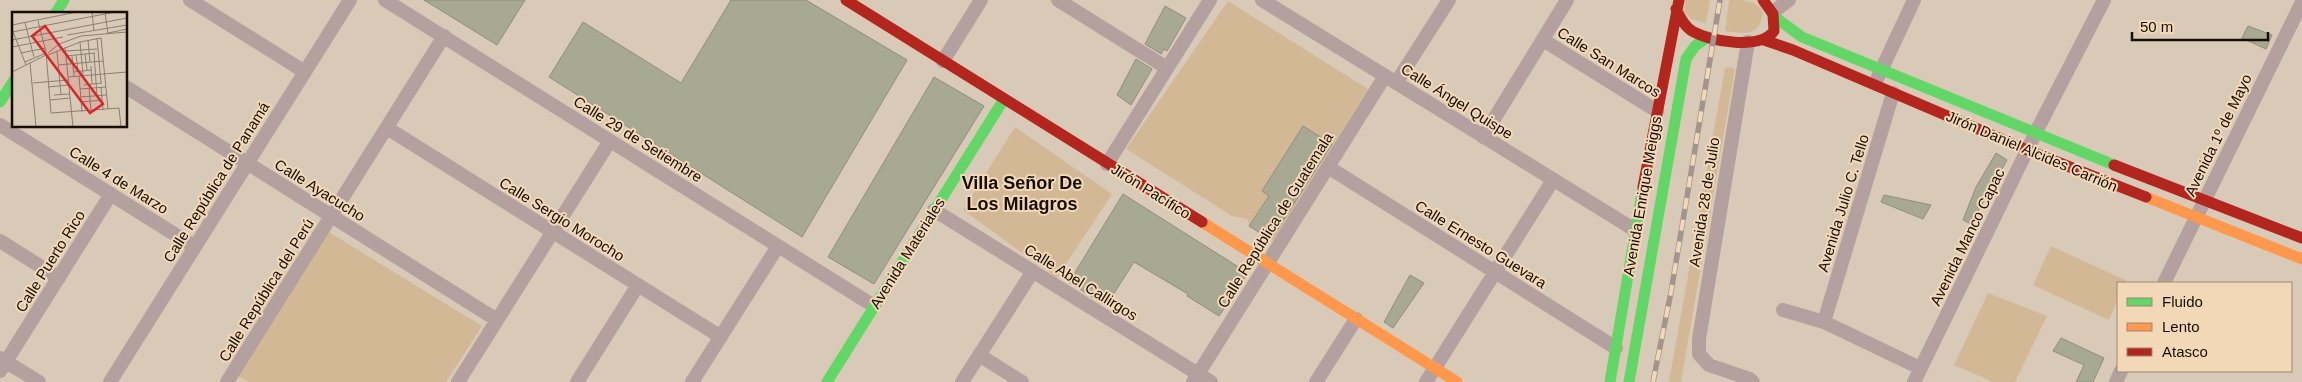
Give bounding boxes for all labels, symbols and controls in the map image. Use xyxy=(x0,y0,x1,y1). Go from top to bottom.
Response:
scale bar xyxy=(2132,10,2268,42)
inset map xyxy=(12,12,128,128)
text: 50 m xyxy=(2140,18,2173,35)
street label: Calle San Marcos xyxy=(1554,23,1664,101)
street label: Calle Ángel Quispe xyxy=(1398,60,1516,142)
street label: Avenida 1º de Mayo xyxy=(2181,71,2255,199)
street label: Calle 29 de Setiembre xyxy=(571,92,705,186)
street label: Calle República de Panamá xyxy=(160,98,273,265)
street label: Jirón Daniel Alcides Carrión xyxy=(1944,107,2120,195)
street label: Avenida Enrique Meiggs xyxy=(1620,115,1664,277)
street label: Calle República de Guatemala xyxy=(1214,129,1336,311)
street label: Avenida Julio C. Tello xyxy=(1814,132,1872,274)
street label: Avenida 28 de Julio xyxy=(1685,136,1723,268)
street label: Calle 4 de Marzo xyxy=(66,143,172,217)
street label: Calle Ayacucho xyxy=(272,155,368,225)
street label: Jirón Pacífico xyxy=(1108,160,1194,222)
street label: Avenida Manco Capac xyxy=(1926,165,2008,308)
district label: Villa Señor De Los Milagros xyxy=(962,173,1082,214)
street label: Calle Sergio Morocho xyxy=(496,174,628,264)
street label: Avenida Materiales xyxy=(866,195,948,311)
street label: Calle Ernesto Guevara xyxy=(1412,197,1550,292)
street label: Calle Puerto Rico xyxy=(12,207,88,315)
street label: Calle República del Perú xyxy=(215,215,317,365)
street label: Calle Abel Callirgos xyxy=(1021,240,1141,324)
legend xyxy=(2117,282,2292,372)
text: Fluido xyxy=(2162,293,2203,310)
text: Lento xyxy=(2162,318,2200,335)
text: Atasco xyxy=(2162,343,2208,360)

